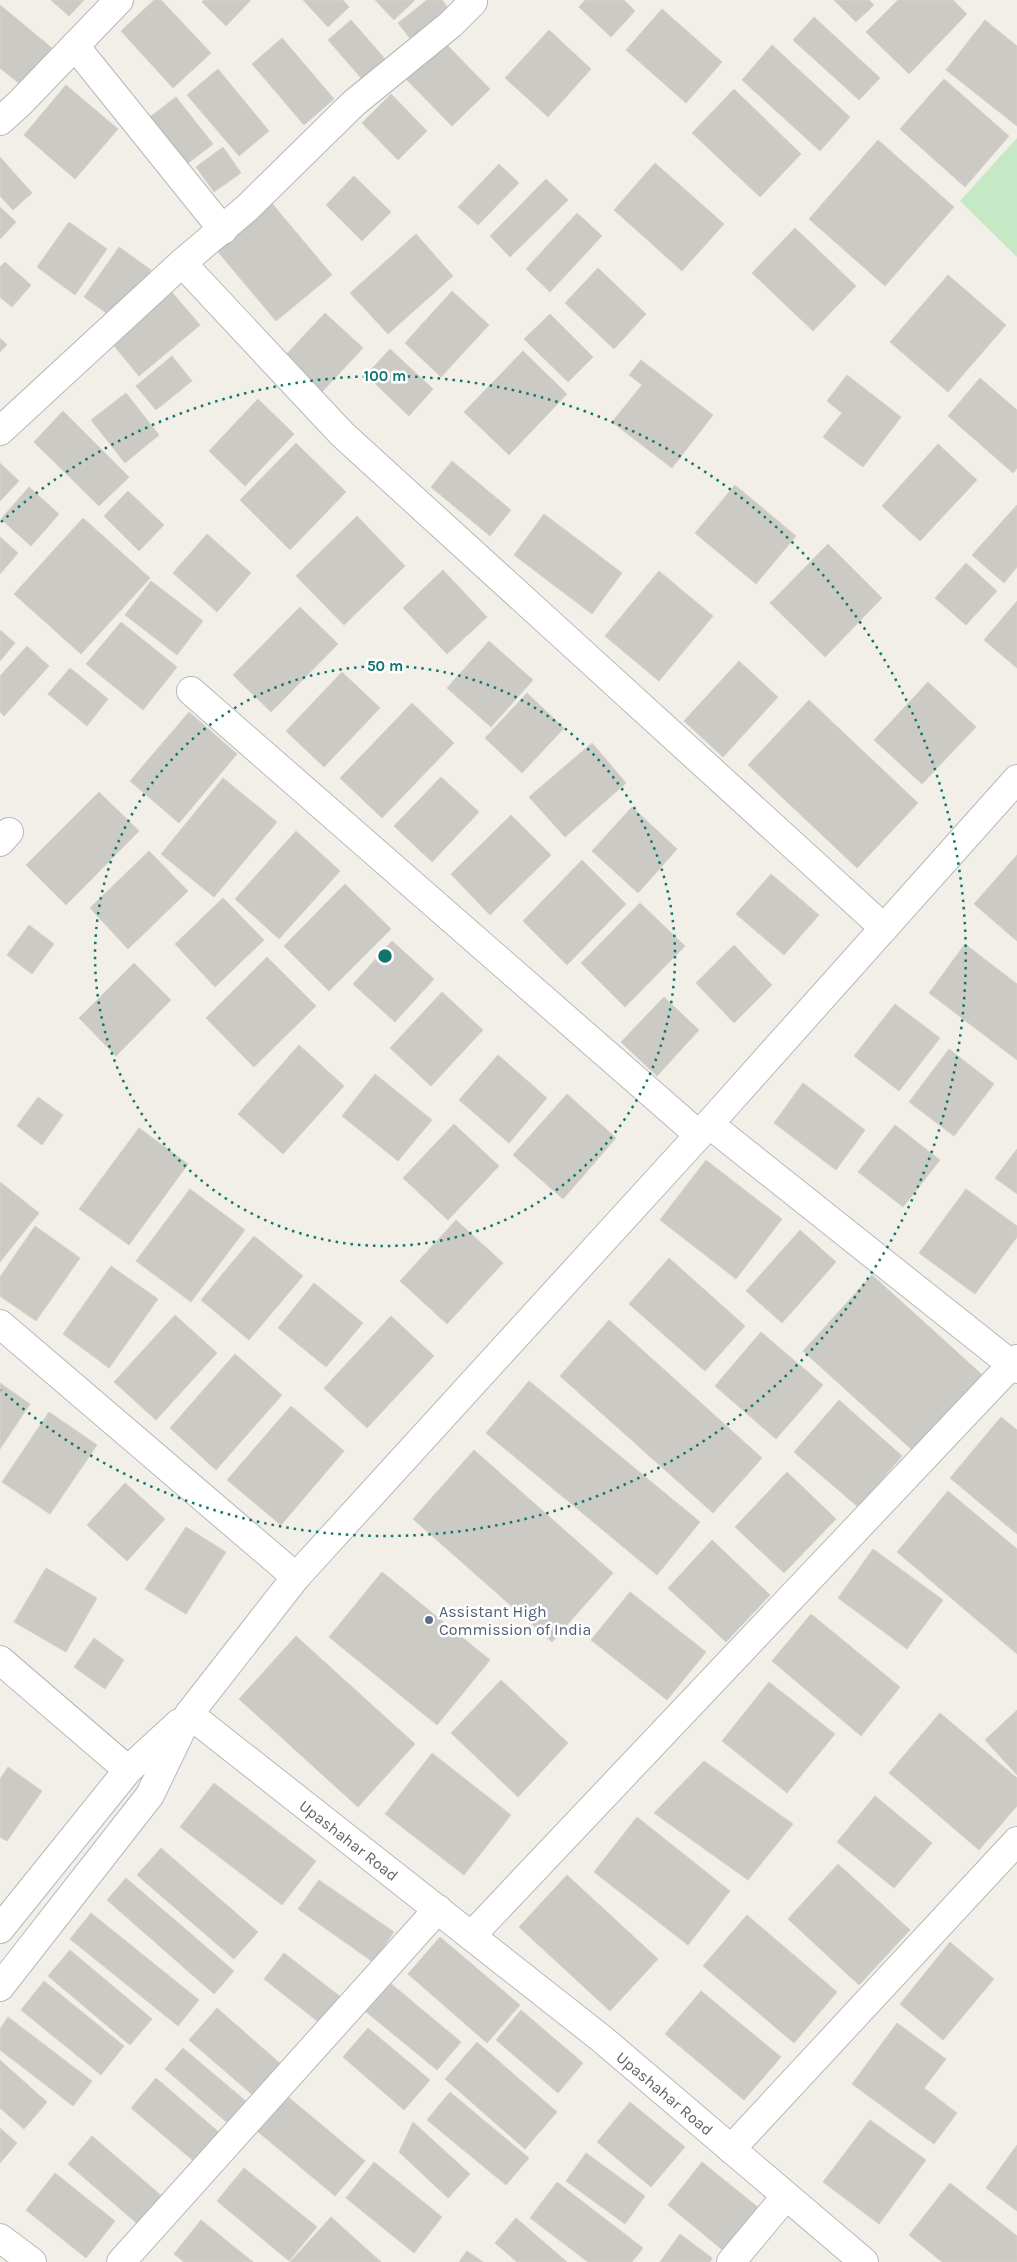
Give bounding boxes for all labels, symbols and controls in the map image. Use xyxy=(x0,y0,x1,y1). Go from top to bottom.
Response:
text: 100 m xyxy=(364,367,406,385)
text: 50 m xyxy=(367,657,403,675)
centre of rings xyxy=(376,947,394,965)
place label: Assistant High Commission of India xyxy=(439,1602,591,1639)
marker: Assistant High Commission of India xyxy=(423,1614,435,1626)
street label: Upashahar Road xyxy=(295,1796,402,1885)
street label: Upashahar Road xyxy=(612,2047,717,2139)

